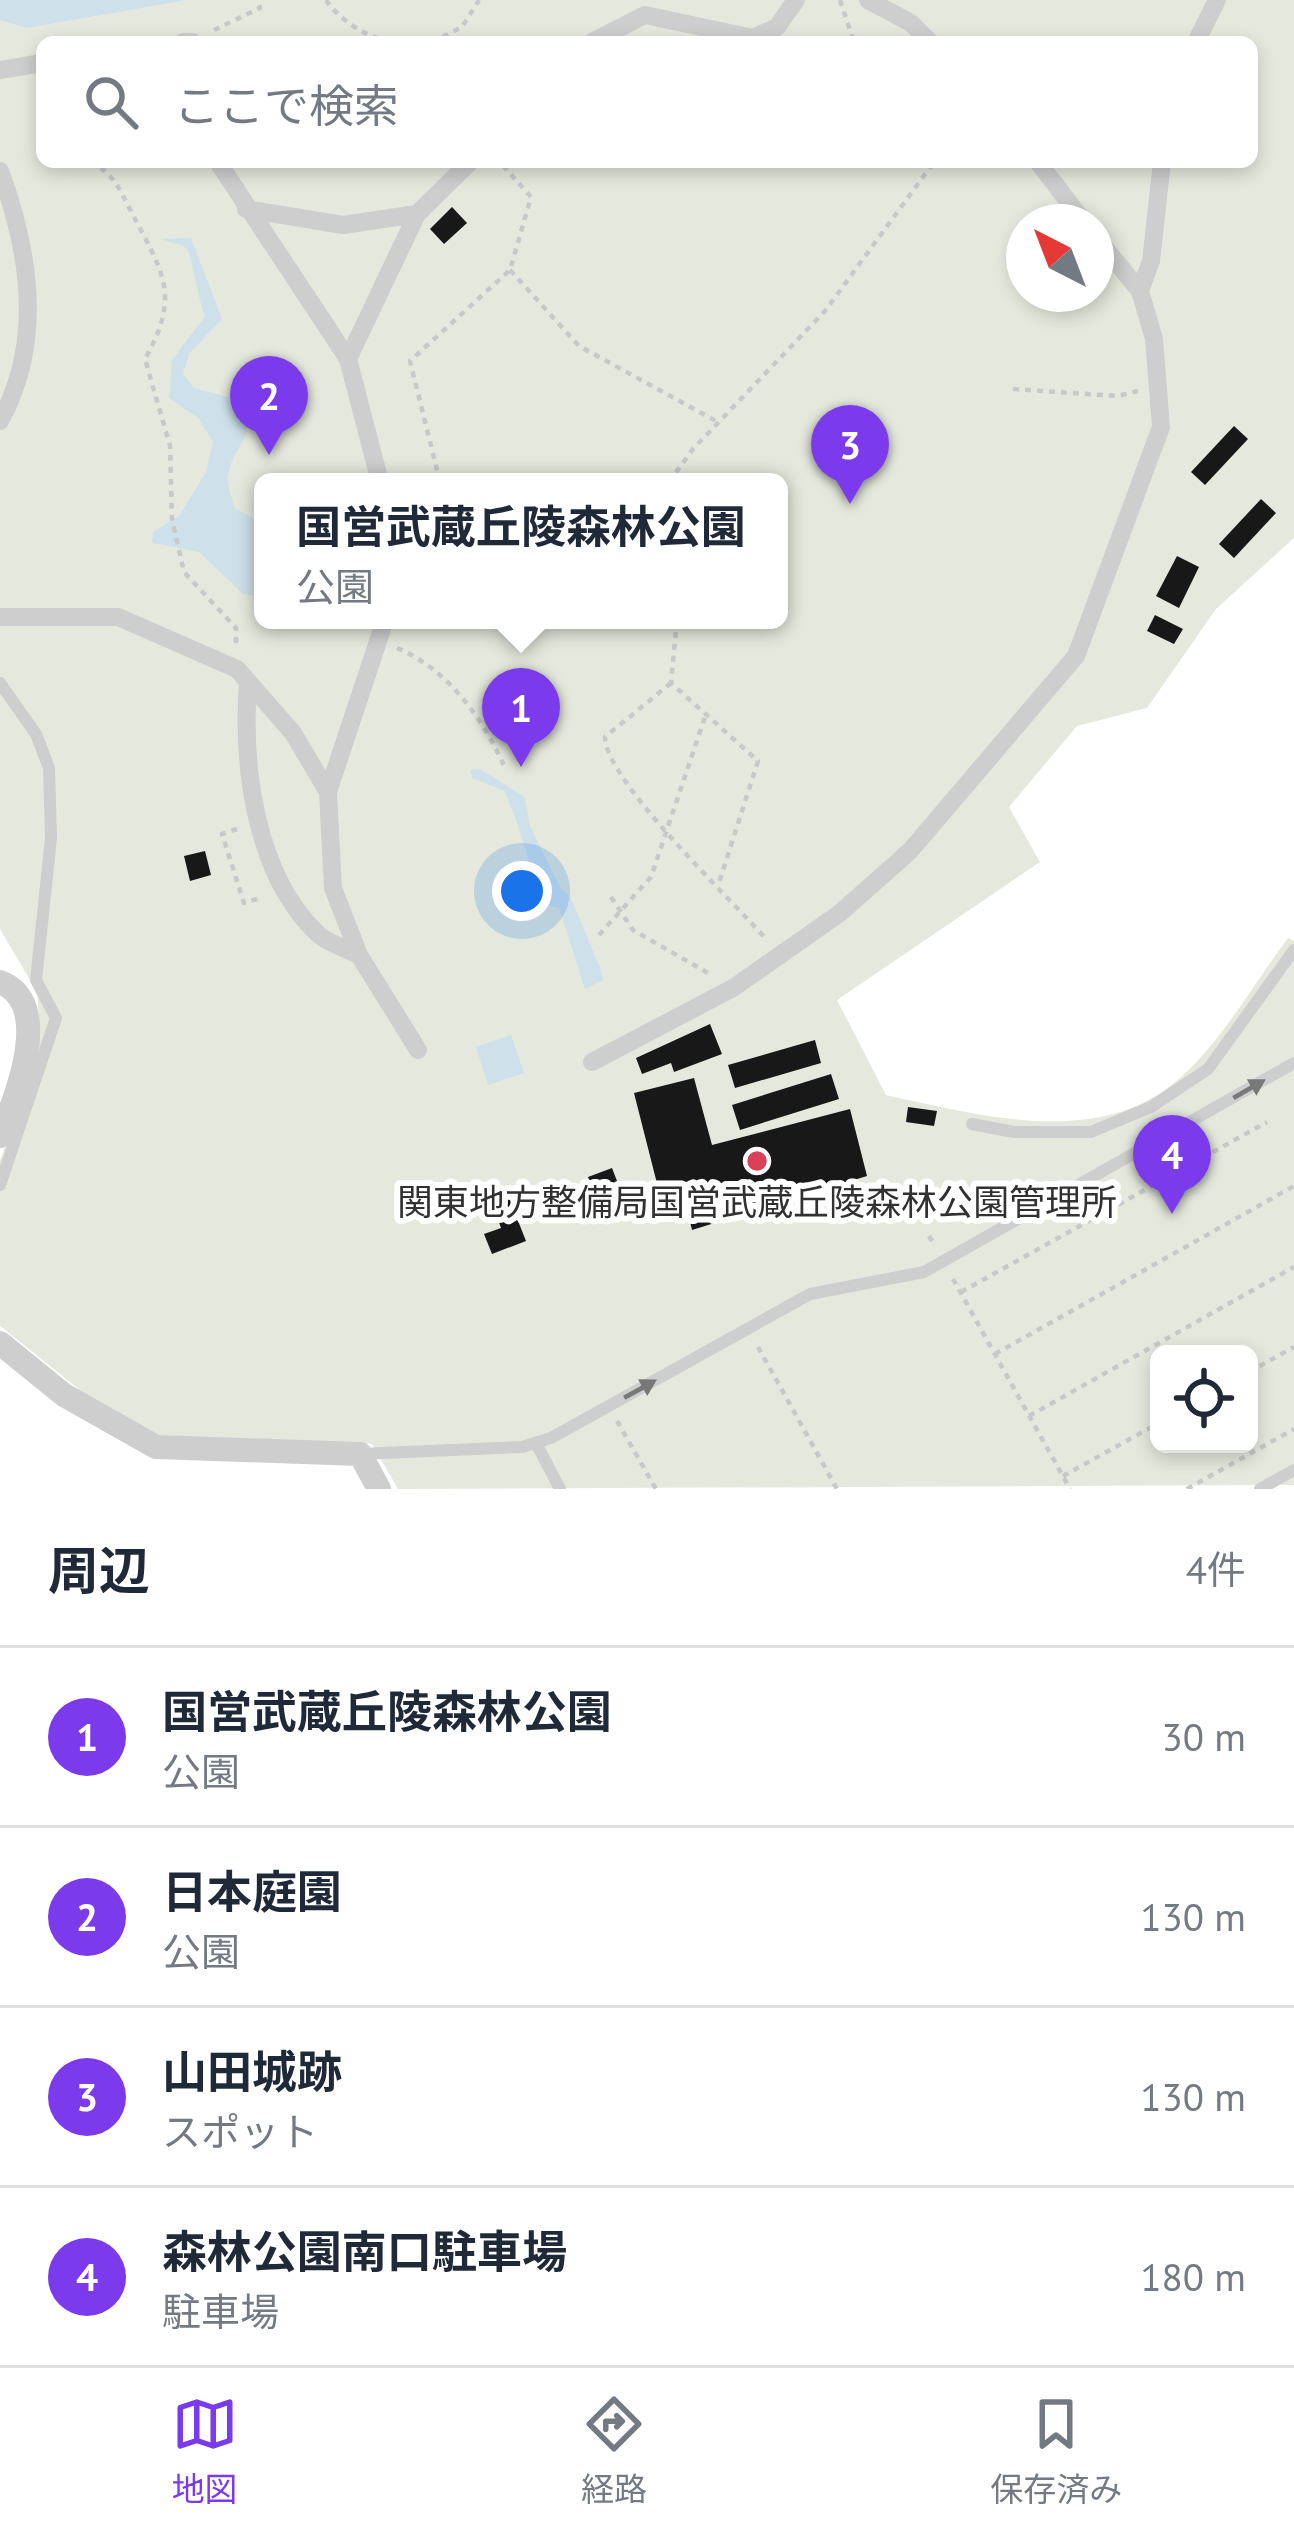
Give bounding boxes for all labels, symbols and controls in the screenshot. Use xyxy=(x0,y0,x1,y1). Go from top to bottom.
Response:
search box xyxy=(36,36,1258,168)
icon: search xyxy=(78,69,144,135)
text: ここで検索 xyxy=(174,76,399,134)
north arrow xyxy=(1006,204,1114,312)
pin: 2 xyxy=(230,356,308,455)
pin: 3 xyxy=(811,405,889,504)
popup xyxy=(254,473,788,629)
text: 国営武蔵丘陵森林公園 xyxy=(296,497,746,555)
text: 公園 xyxy=(296,561,374,612)
pin: 1 xyxy=(482,668,560,767)
your location xyxy=(492,861,552,921)
one-way arrow xyxy=(1232,1079,1265,1100)
pin: 4 xyxy=(1133,1115,1211,1214)
marker: 関東地方整備局国営武蔵丘陵森林公園管理所 xyxy=(744,1148,770,1174)
place label: 関東地方整備局国営武蔵丘陵森林公園管理所 xyxy=(397,1178,1117,1225)
map controls xyxy=(1150,1345,1258,1453)
button: locate xyxy=(1150,1345,1258,1453)
one-way arrow xyxy=(622,1379,657,1400)
text: 周辺 xyxy=(48,1537,150,1603)
text: 4件 xyxy=(1186,1544,1246,1595)
text: 国営武蔵丘陵森林公園 xyxy=(162,1682,612,1740)
text: 1 xyxy=(76,1711,98,1762)
text: 30 m xyxy=(1161,1711,1246,1762)
text: 公園 xyxy=(162,1746,240,1797)
text: 日本庭園 xyxy=(162,1862,342,1920)
text: 2 xyxy=(76,1891,98,1942)
text: 130 m xyxy=(1140,1891,1246,1942)
text: 公園 xyxy=(162,1926,240,1977)
text: 山田城跡 xyxy=(162,2042,342,2100)
text: 3 xyxy=(76,2071,98,2122)
text: 130 m xyxy=(1140,2071,1246,2122)
text: スポット xyxy=(162,2106,318,2157)
text: 森林公園南口駐車場 xyxy=(162,2222,567,2280)
text: 4 xyxy=(76,2251,98,2302)
text: 180 m xyxy=(1140,2251,1246,2302)
text: 駐車場 xyxy=(162,2286,279,2337)
tab: 地図 xyxy=(172,2391,238,2511)
tab: 経路 xyxy=(581,2391,647,2511)
tab: 保存済み xyxy=(990,2391,1122,2511)

